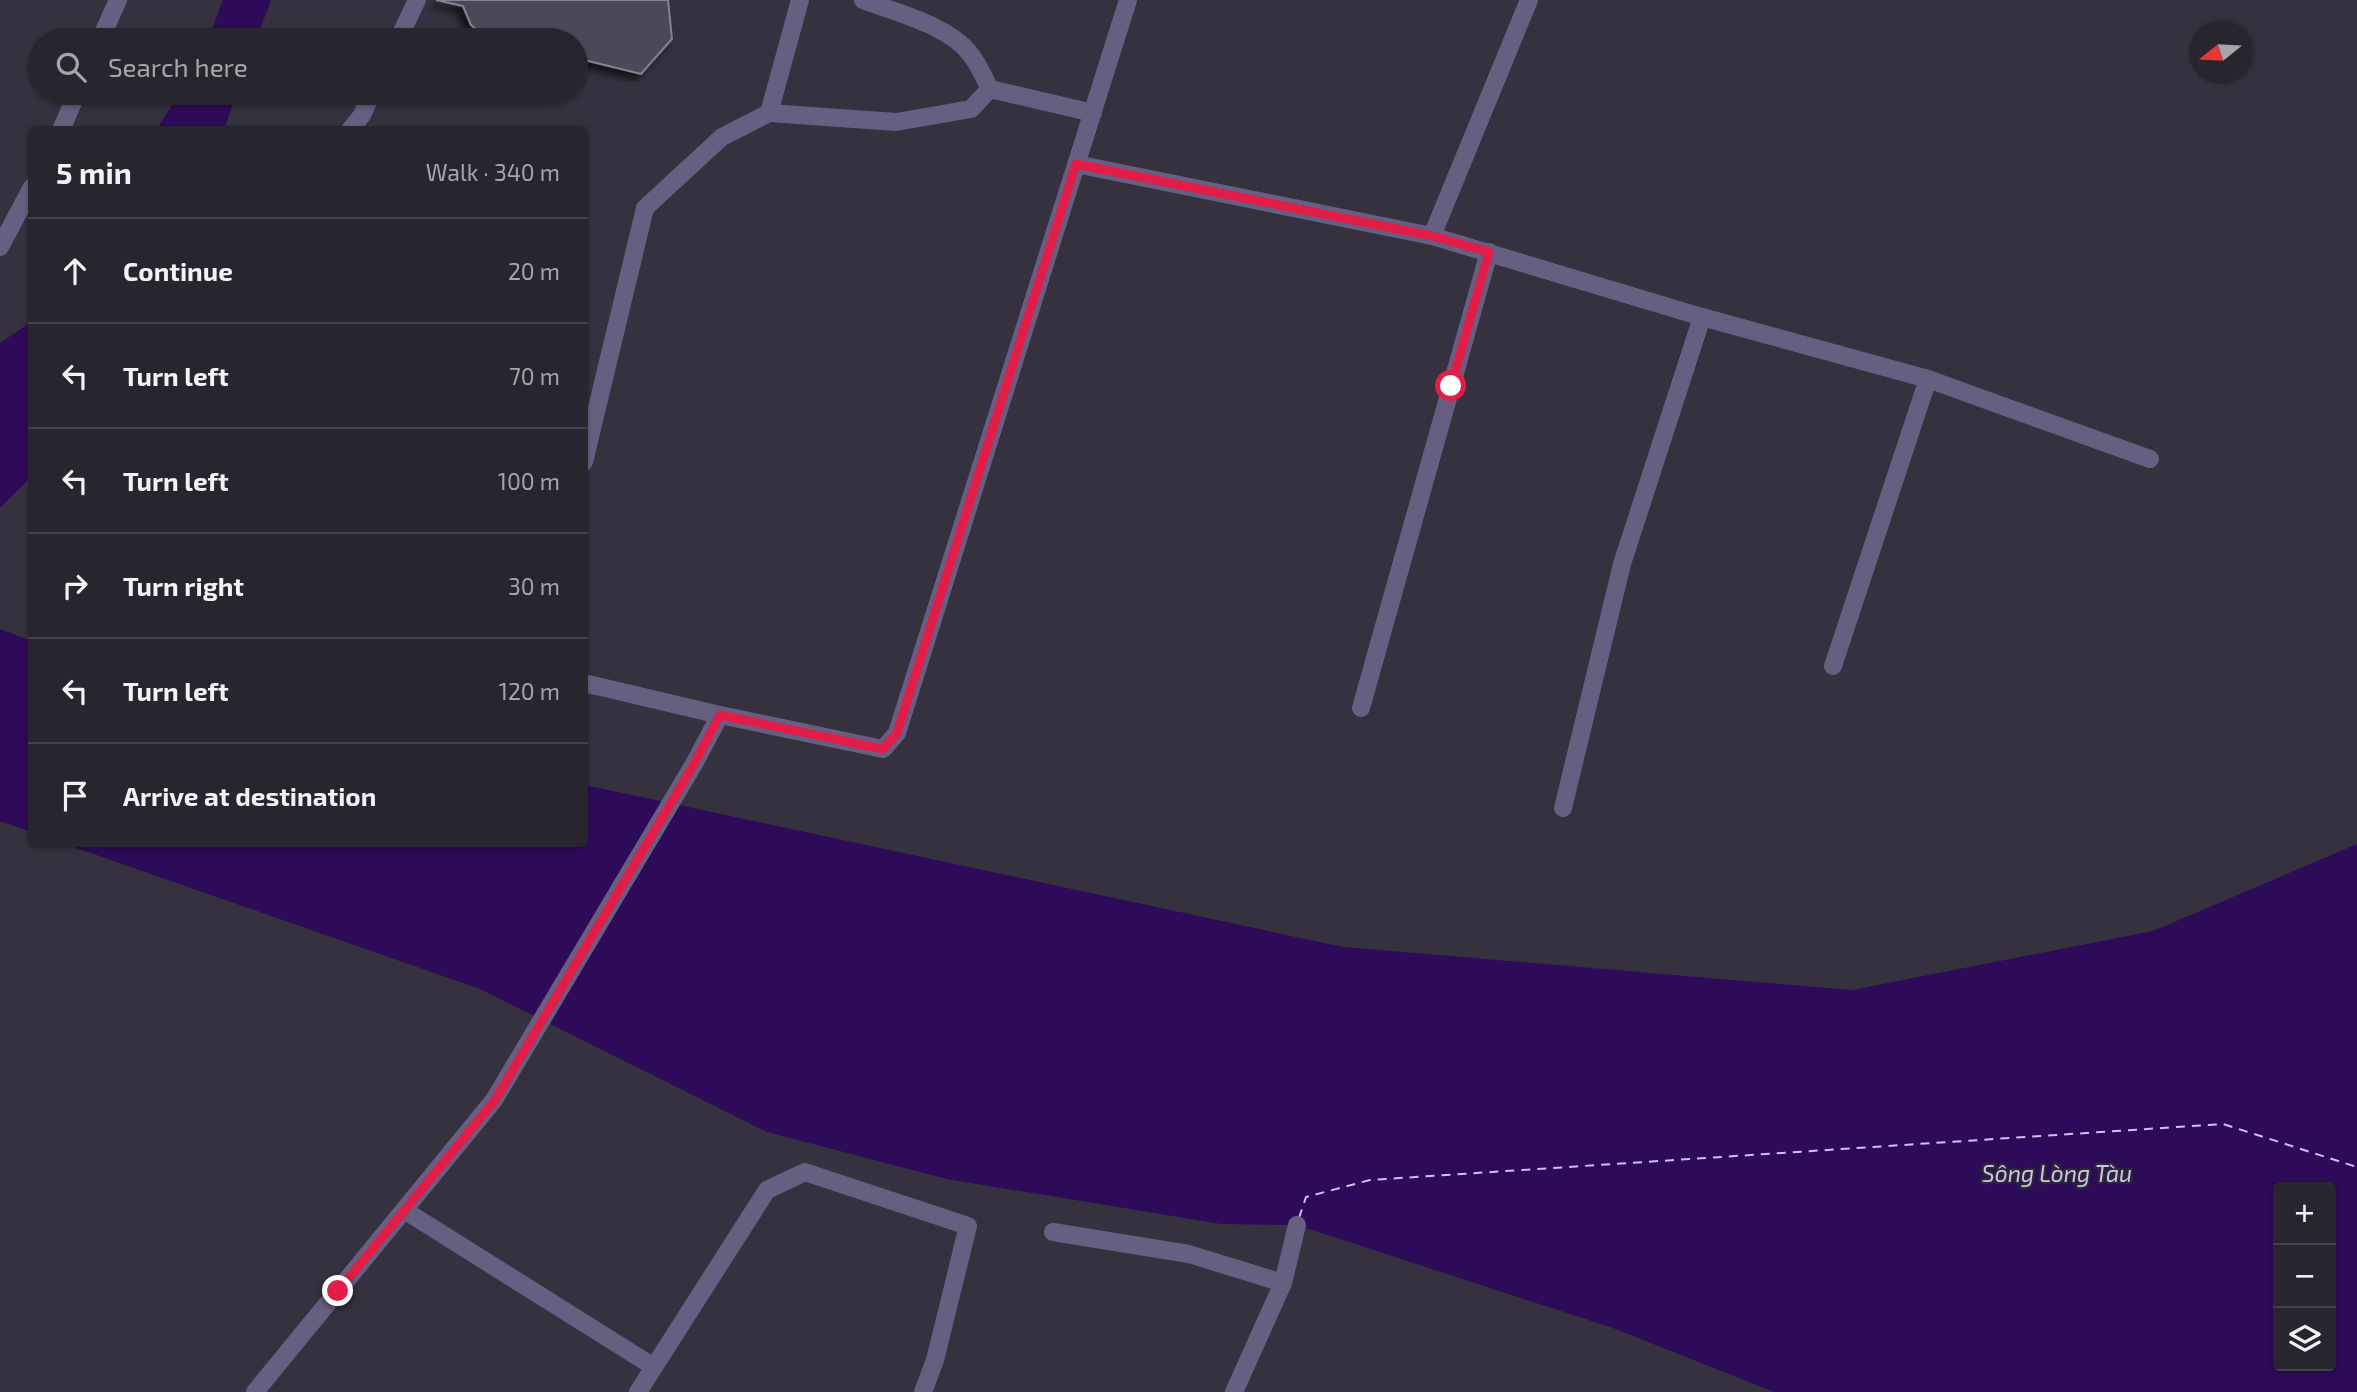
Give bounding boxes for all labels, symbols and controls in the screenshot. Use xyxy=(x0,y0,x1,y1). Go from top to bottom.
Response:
north arrow xyxy=(2189,21,2252,84)
search box xyxy=(28,28,588,105)
icon: search xyxy=(52,48,90,86)
text: Search here xyxy=(108,51,248,82)
text: 5 min xyxy=(56,154,132,190)
text: Walk · 340 m xyxy=(426,158,560,186)
icon: ahead xyxy=(56,252,94,290)
text: Continue xyxy=(123,255,233,286)
text: 20 m xyxy=(508,257,560,285)
icon: left xyxy=(56,357,94,395)
text: Turn left xyxy=(123,360,229,391)
text: 70 m xyxy=(509,362,560,390)
route start xyxy=(1435,370,1466,401)
icon: left xyxy=(56,462,94,500)
text: Turn left xyxy=(123,465,229,496)
text: 100 m xyxy=(498,467,560,495)
icon: right xyxy=(56,567,94,605)
text: Turn right xyxy=(123,570,244,601)
text: 30 m xyxy=(508,572,560,600)
icon: left xyxy=(56,672,94,710)
text: Turn left xyxy=(123,675,229,706)
text: 120 m xyxy=(499,677,560,705)
icon: arrive xyxy=(56,777,94,815)
text: Arrive at destination xyxy=(123,780,376,811)
water label: Sông Lòng Tàu xyxy=(1982,1159,2132,1187)
map controls xyxy=(2273,1182,2336,1371)
button: + xyxy=(2273,1182,2336,1245)
button: − xyxy=(2273,1245,2336,1308)
route end xyxy=(322,1275,353,1306)
button: layers xyxy=(2273,1308,2336,1371)

